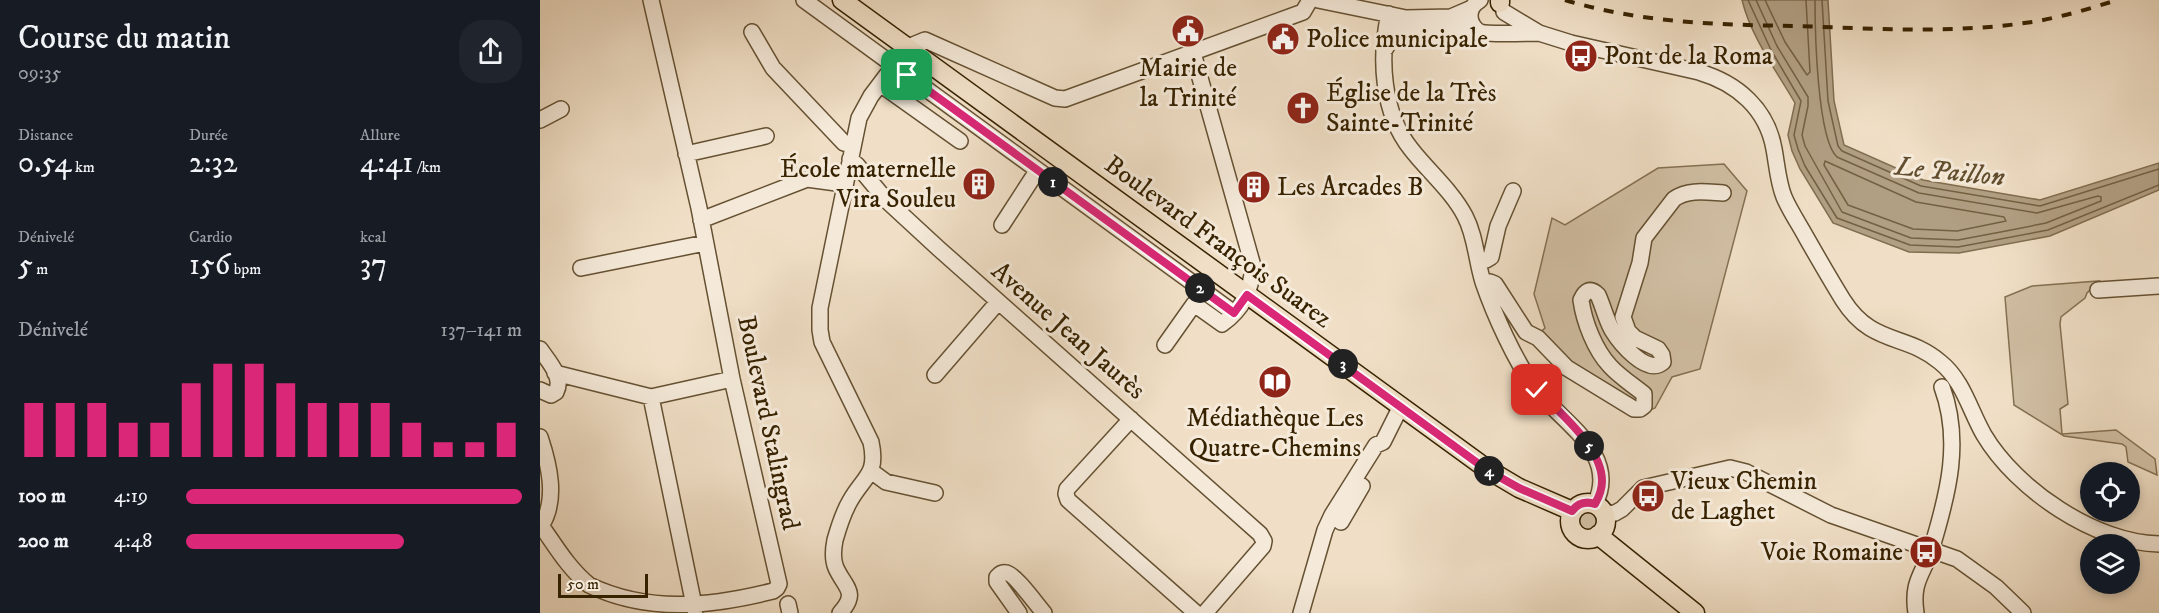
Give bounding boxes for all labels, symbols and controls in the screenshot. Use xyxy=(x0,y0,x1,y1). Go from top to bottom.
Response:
public building icon: Mairie de la Trinité xyxy=(1170,13,1206,49)
text: Course du matin xyxy=(18,18,231,59)
button: share xyxy=(459,20,522,83)
public building icon: Police municipale xyxy=(1265,21,1301,57)
place label: Police municipale xyxy=(1306,23,1488,56)
bus stop icon: Pont de la Roma xyxy=(1563,38,1599,74)
place label: Pont de la Roma xyxy=(1604,40,1773,73)
pin xyxy=(881,49,932,100)
place label: Mairie de la Trinité xyxy=(1139,52,1237,115)
icon: arrive xyxy=(890,58,923,91)
text: 09:35 xyxy=(18,61,61,86)
place label: Église de la Très Sainte-Trinité xyxy=(1326,77,1497,140)
church icon: Église de la Très Sainte-Trinité xyxy=(1285,90,1321,126)
text: Distance xyxy=(18,125,73,145)
text: Durée xyxy=(189,125,228,145)
text: Allure xyxy=(360,125,400,145)
text: 0.54 xyxy=(18,145,71,182)
text: 2:32 xyxy=(189,145,238,182)
text: 4:41 xyxy=(360,145,413,182)
street label: Boulevard François Suarez xyxy=(1098,148,1338,336)
water label: Le Paillon xyxy=(1892,149,2007,195)
place label: École maternelle Vira Souleu xyxy=(780,153,956,216)
text: km xyxy=(71,157,95,177)
text: /km xyxy=(413,157,441,177)
building icon: École maternelle Vira Souleu xyxy=(961,166,997,202)
pin: 1 xyxy=(1038,167,1068,197)
building icon: Les Arcades B xyxy=(1236,169,1272,205)
place label: Les Arcades B xyxy=(1277,171,1424,204)
text: 1 xyxy=(1050,172,1056,192)
text: Dénivelé xyxy=(18,227,74,247)
text: Cardio xyxy=(189,227,232,247)
text: kcal xyxy=(360,227,386,247)
text: 5 xyxy=(18,247,33,284)
text: 156 xyxy=(189,247,230,284)
text: 37 xyxy=(360,247,387,284)
street label: Avenue Jean Jaurès xyxy=(984,255,1152,407)
text: m xyxy=(33,259,48,279)
text: bpm xyxy=(230,259,261,279)
pin: 2 xyxy=(1185,273,1215,303)
text: 2 xyxy=(1196,278,1204,298)
street label: Boulevard Stalingrad xyxy=(729,313,807,533)
text: Dénivelé xyxy=(18,318,88,343)
text: 137–141 m xyxy=(441,318,522,343)
pin: 3 xyxy=(1328,349,1358,379)
text: 3 xyxy=(1340,354,1346,374)
library icon: Médiathèque Les Quatre-Chemins xyxy=(1257,364,1293,400)
pin xyxy=(1511,364,1562,415)
icon: check xyxy=(1520,373,1553,406)
place label: Médiathèque Les Quatre-Chemins xyxy=(1186,402,1364,465)
pin: 5 xyxy=(1574,431,1604,461)
text: 5 xyxy=(1585,436,1593,456)
pin: 4 xyxy=(1474,456,1504,486)
text: 4 xyxy=(1484,461,1494,481)
map controls xyxy=(2080,462,2140,594)
button: locate xyxy=(2080,462,2140,522)
place label: Vieux Chemin de Laghet xyxy=(1670,465,1817,528)
bus stop icon: Vieux Chemin de Laghet xyxy=(1630,478,1666,514)
text: 100 m xyxy=(18,484,66,509)
text: 4:19 xyxy=(114,484,148,509)
text: 200 m xyxy=(18,529,69,554)
text: 4:48 xyxy=(114,529,152,554)
bus stop icon: Voie Romaine xyxy=(1908,534,1944,570)
button: layers xyxy=(2080,534,2140,594)
place label: Voie Romaine xyxy=(1760,536,1903,569)
scale bar xyxy=(558,571,648,598)
text: 50 m xyxy=(567,574,599,594)

